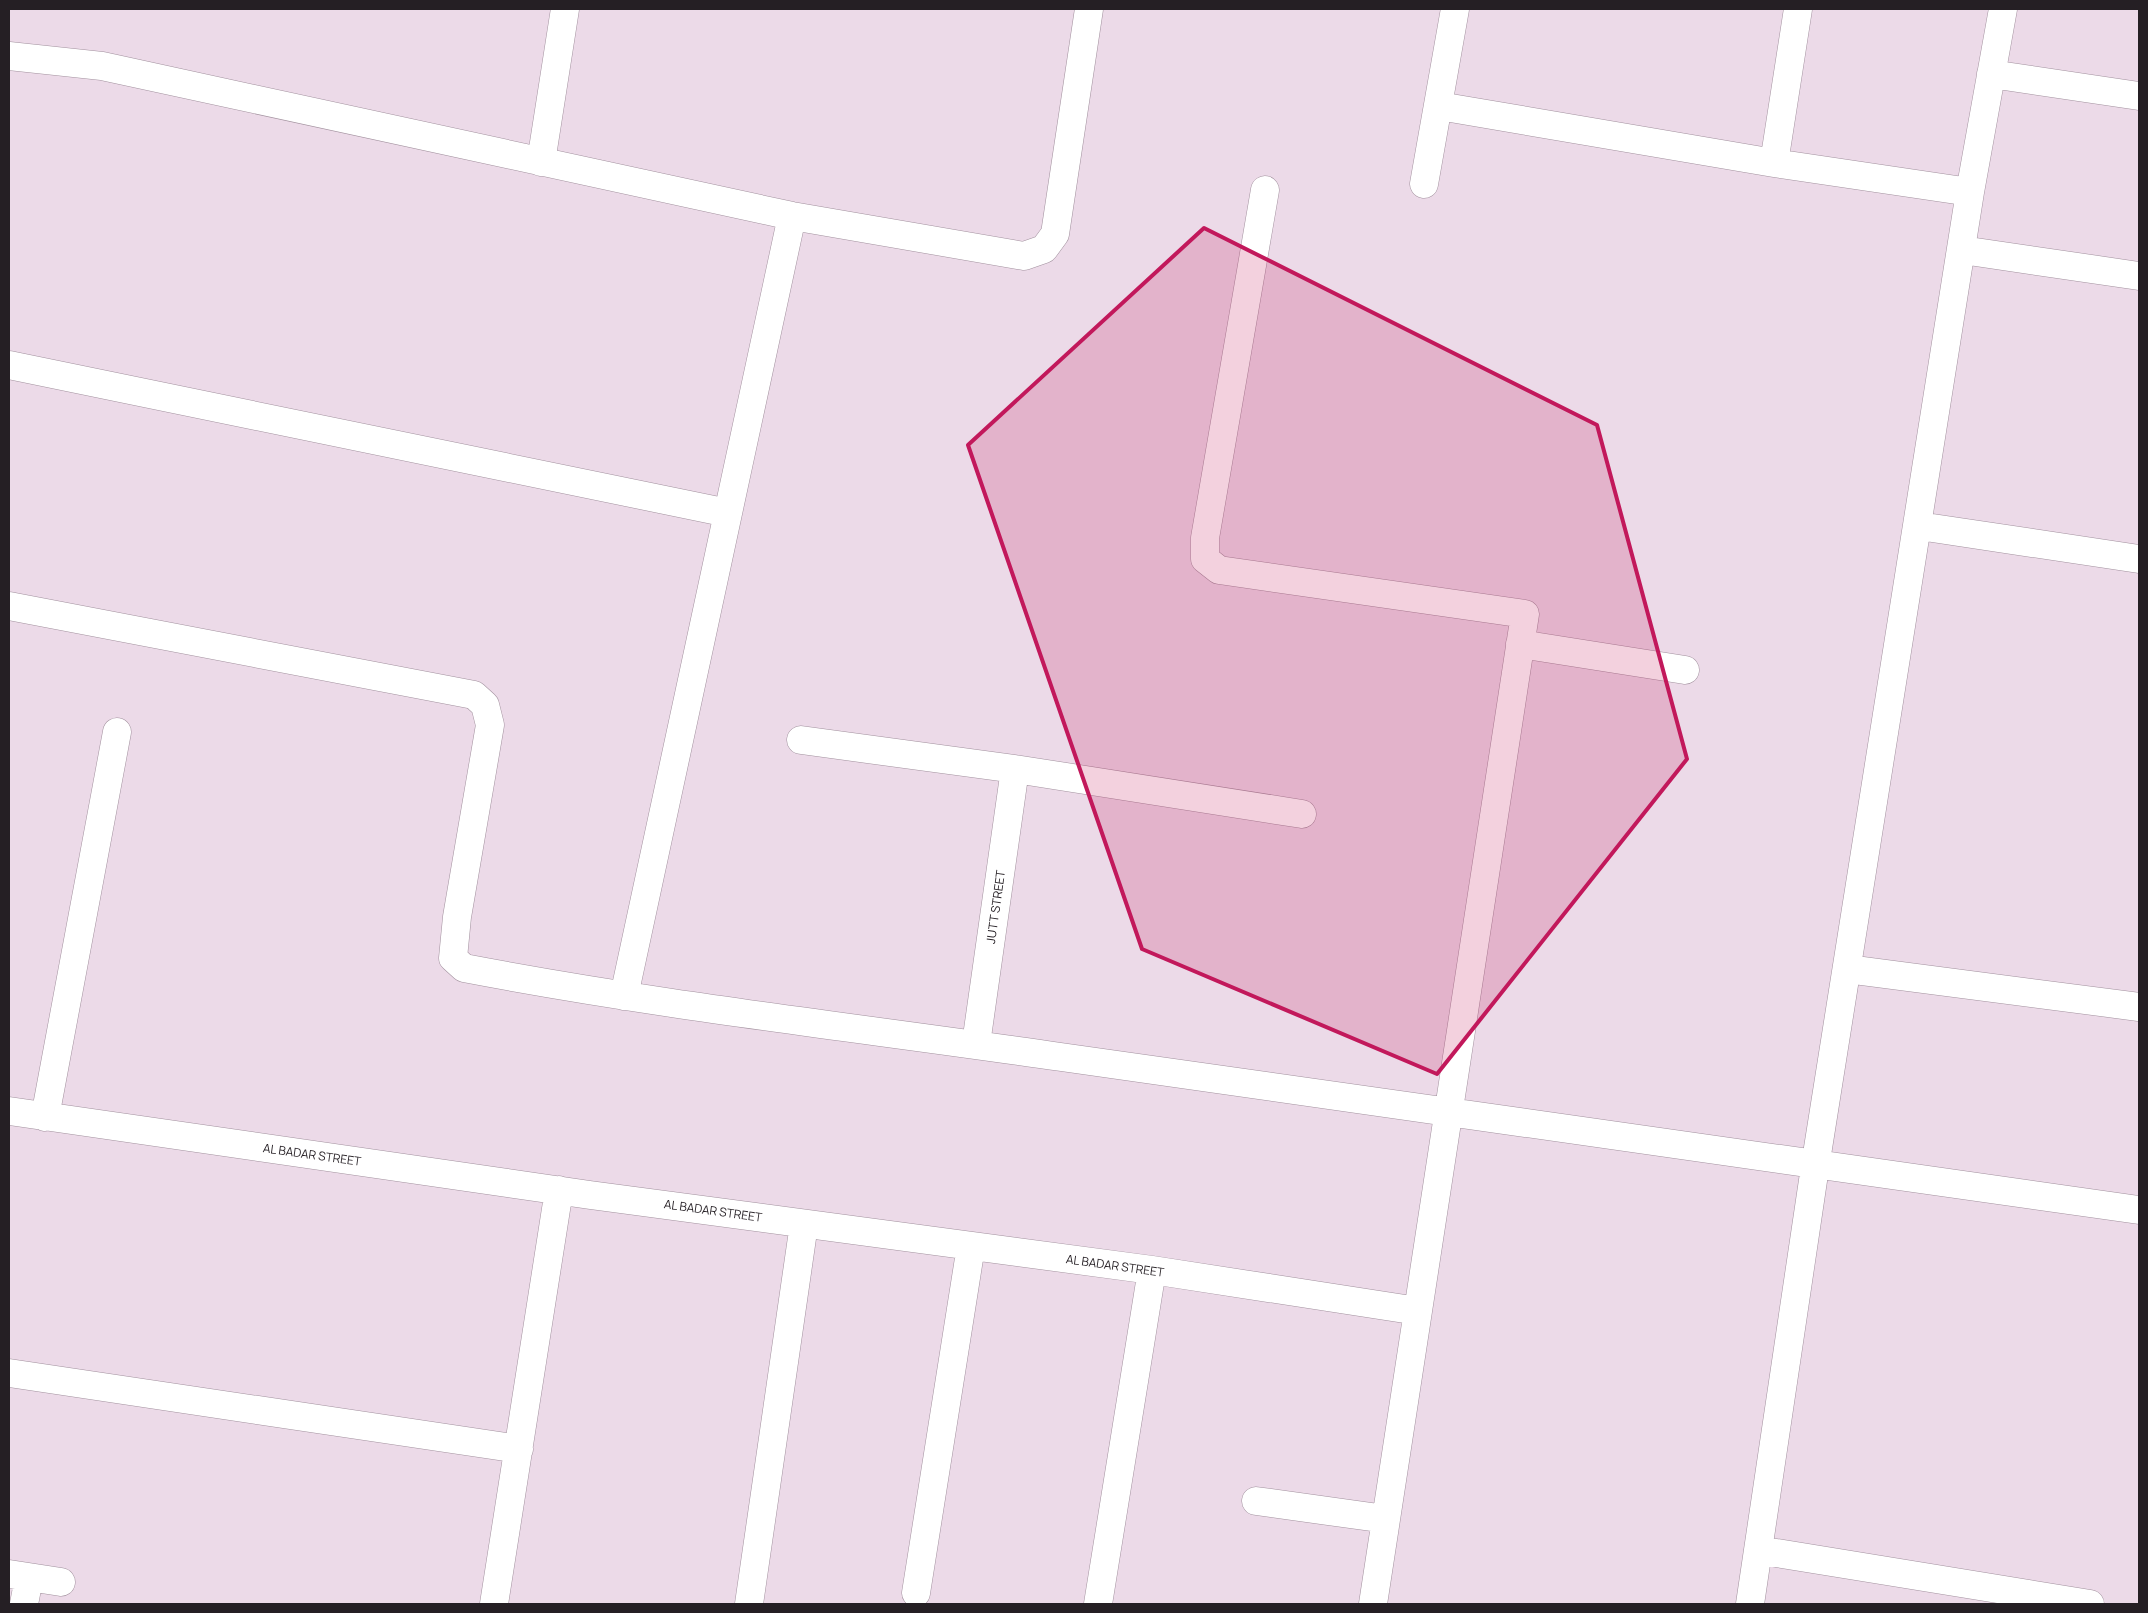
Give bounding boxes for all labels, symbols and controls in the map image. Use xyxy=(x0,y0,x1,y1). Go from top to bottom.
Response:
street label: JUTT STREET xyxy=(982,868,1009,945)
street label: AL BADAR STREET xyxy=(262,1139,363,1170)
street label: AL BADAR STREET xyxy=(663,1195,764,1226)
street label: AL BADAR STREET xyxy=(1065,1250,1166,1281)

